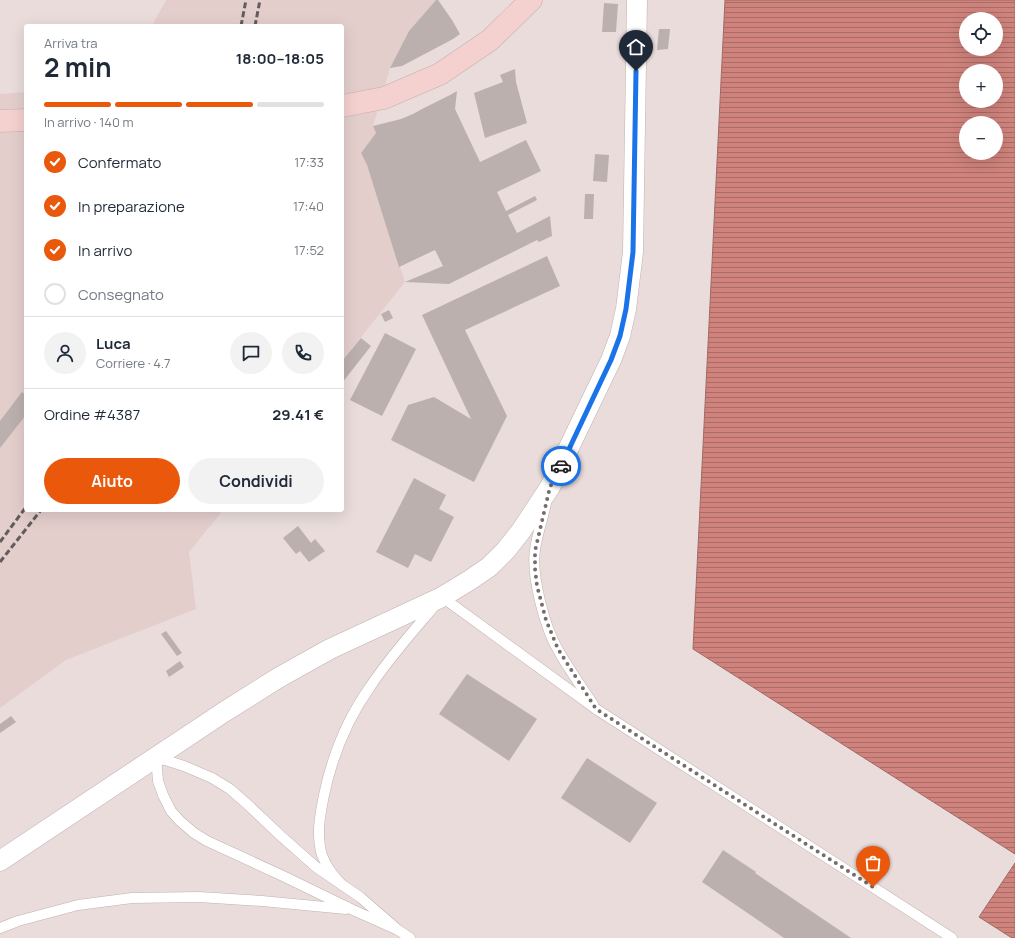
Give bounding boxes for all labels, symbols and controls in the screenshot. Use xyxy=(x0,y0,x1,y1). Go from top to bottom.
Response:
map controls xyxy=(959,12,1003,160)
button: locate xyxy=(959,12,1003,56)
pin xyxy=(619,30,653,71)
text: Arriva tra xyxy=(44,34,98,52)
icon: home xyxy=(625,36,647,58)
text: 18:00–18:05 xyxy=(236,48,324,69)
text: 2 min xyxy=(44,49,112,85)
button: + xyxy=(959,64,1003,108)
text: In arrivo · 140 m xyxy=(44,113,133,131)
button: − xyxy=(959,116,1003,160)
icon: check xyxy=(44,151,66,173)
text: Confermato xyxy=(78,152,161,173)
text: 17:33 xyxy=(294,153,324,171)
icon: check xyxy=(44,195,66,217)
text: In preparazione xyxy=(78,196,185,217)
text: 17:40 xyxy=(293,197,324,215)
icon: check xyxy=(44,239,66,261)
text: In arrivo xyxy=(78,240,132,261)
text: 17:52 xyxy=(294,241,324,259)
text: Consegnato xyxy=(78,284,164,305)
button: person xyxy=(44,332,86,374)
button: chat xyxy=(230,332,272,374)
button: phone xyxy=(282,332,324,374)
text: Luca xyxy=(96,333,131,354)
text: Corriere · 4.7 xyxy=(96,354,171,372)
text: Ordine #4387 xyxy=(44,404,140,425)
text: 29.41 € xyxy=(272,404,324,425)
courier xyxy=(541,446,581,486)
icon: car xyxy=(550,455,572,477)
button: Aiuto xyxy=(44,458,180,504)
button: Condividi xyxy=(188,458,324,504)
pin xyxy=(856,846,890,887)
icon: bag xyxy=(862,852,884,874)

